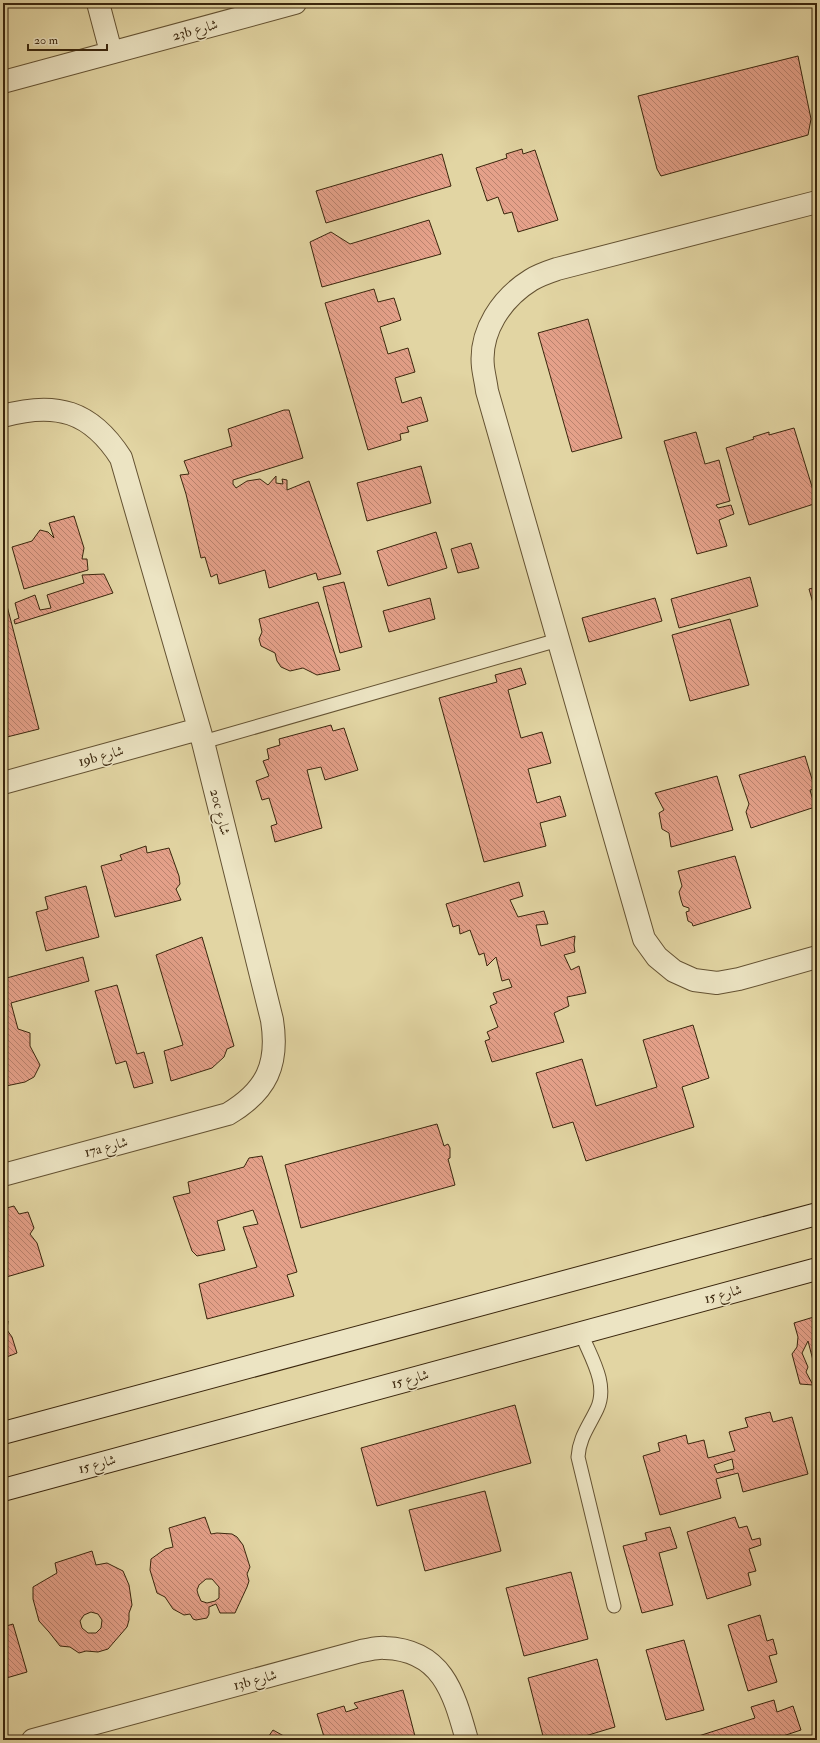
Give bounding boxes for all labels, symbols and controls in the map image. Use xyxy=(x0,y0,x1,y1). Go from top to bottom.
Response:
street label: 23b شارع xyxy=(170,16,221,47)
scale bar xyxy=(28,26,107,52)
text: 20 m xyxy=(34,33,59,48)
street label: 19b شارع xyxy=(76,742,126,773)
street label: 20c شارع xyxy=(203,787,234,838)
street label: 17a شارع xyxy=(82,1133,130,1164)
street label: شارع 15 xyxy=(702,1281,745,1310)
street label: شارع 15 xyxy=(389,1366,432,1395)
street label: شارع 15 xyxy=(76,1451,119,1480)
street label: 13b شارع xyxy=(231,1666,280,1697)

